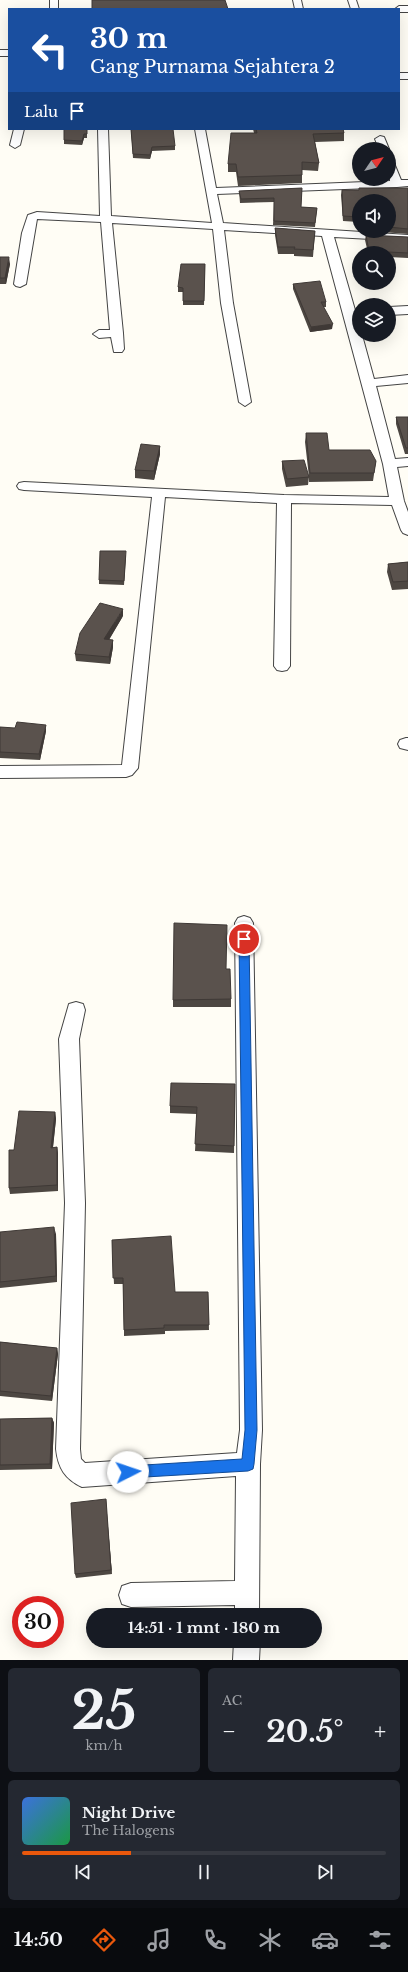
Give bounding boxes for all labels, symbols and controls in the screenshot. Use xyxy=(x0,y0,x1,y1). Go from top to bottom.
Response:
text: 30 m xyxy=(90,21,167,56)
icon: left xyxy=(24,24,76,76)
text: Gang Purnama Sejahtera 2 xyxy=(90,56,335,78)
icon: arrive xyxy=(66,100,88,122)
text: Lalu xyxy=(24,102,58,121)
north arrow xyxy=(352,142,396,186)
map controls xyxy=(352,142,396,342)
button: sound xyxy=(352,194,396,238)
button: search xyxy=(352,246,396,290)
button: layers xyxy=(352,298,396,342)
pin xyxy=(227,922,261,956)
icon: arrive xyxy=(233,928,255,950)
position arrow xyxy=(107,1451,149,1493)
speed limit sign: 30 xyxy=(12,1596,64,1648)
text: 14:51 · 1 mnt · 180 m xyxy=(128,1618,280,1637)
text: 25 xyxy=(72,1679,136,1743)
text: AC xyxy=(222,1692,242,1709)
text: 20.5° xyxy=(266,1713,344,1750)
text: − xyxy=(222,1718,236,1745)
text: + xyxy=(374,1718,386,1745)
text: km/h xyxy=(86,1737,122,1754)
text: Night Drive xyxy=(82,1803,175,1822)
text: The Halogens xyxy=(82,1822,175,1839)
icon: previous xyxy=(72,1861,94,1883)
icon: pause xyxy=(193,1861,215,1883)
icon: next xyxy=(314,1861,336,1883)
icon: directions xyxy=(90,1926,118,1954)
icon: music xyxy=(145,1926,173,1954)
icon: phone xyxy=(201,1926,229,1954)
icon: climate xyxy=(256,1926,284,1954)
icon: car xyxy=(311,1926,339,1954)
icon: filters xyxy=(366,1926,394,1954)
text: 14:50 xyxy=(14,1929,63,1951)

